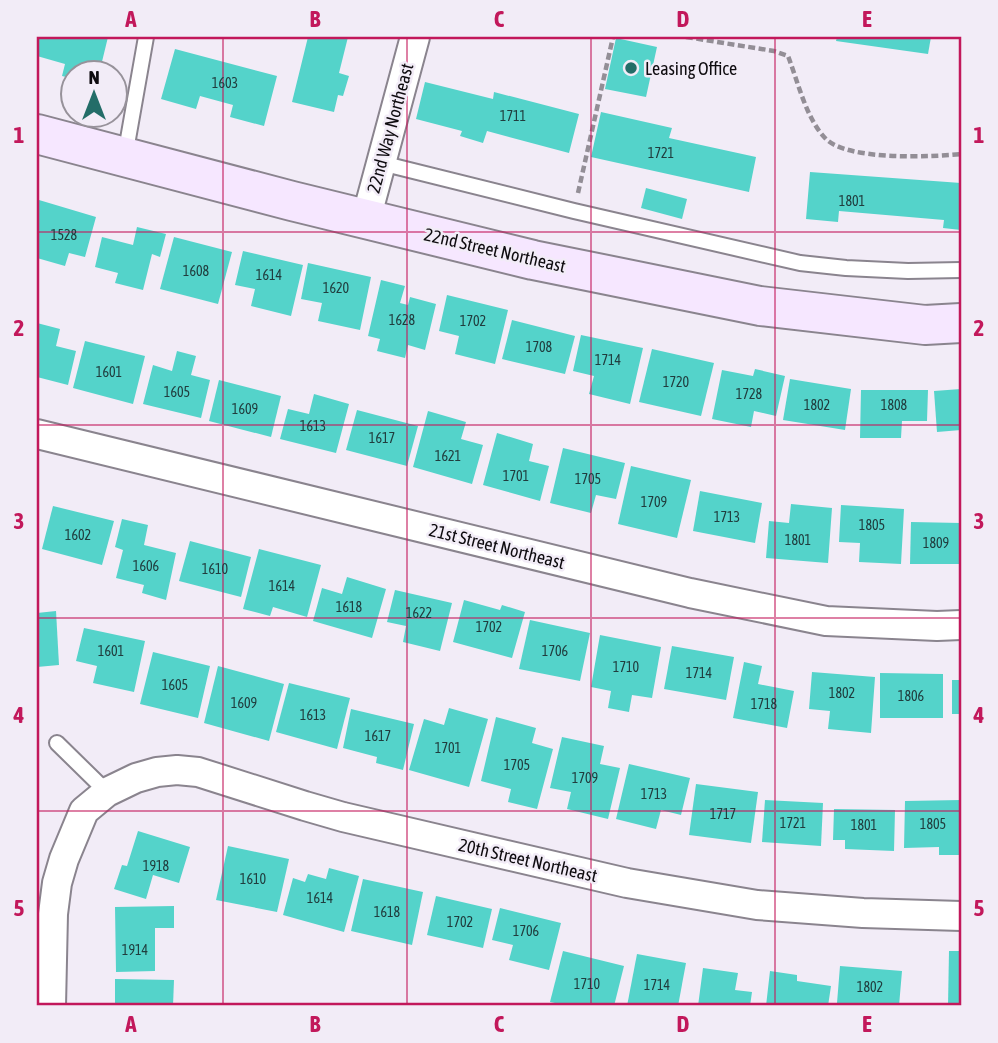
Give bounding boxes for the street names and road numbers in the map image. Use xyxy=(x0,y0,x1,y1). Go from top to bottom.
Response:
street label: 22nd Way Northeast xyxy=(363,61,417,195)
street label: 22nd Street Northeast xyxy=(422,223,568,277)
street label: 21st Street Northeast xyxy=(427,519,567,573)
street label: 20th Street Northeast xyxy=(457,834,599,886)

